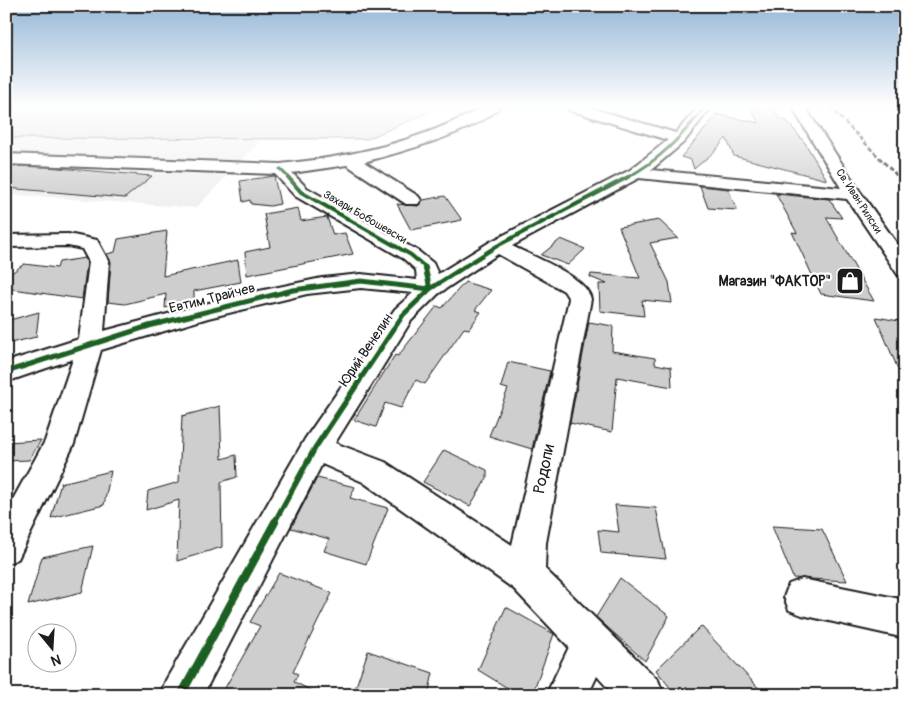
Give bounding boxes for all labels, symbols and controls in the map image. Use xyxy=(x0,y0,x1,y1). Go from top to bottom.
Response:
street label: Св. Иван Рилски xyxy=(833,166,885,236)
street label: Захари Бобошевски xyxy=(321,188,409,246)
shop icon: Магазин "ФАКТОР" xyxy=(835,266,865,296)
place label: Магазин "ФАКТОР" xyxy=(719,273,831,290)
street label: Евтим Трайчев xyxy=(167,279,257,317)
street label: Юрий Венелин xyxy=(335,310,397,390)
street label: Родопи xyxy=(529,442,559,496)
north arrow xyxy=(28,624,78,674)
text: N xyxy=(49,650,63,669)

